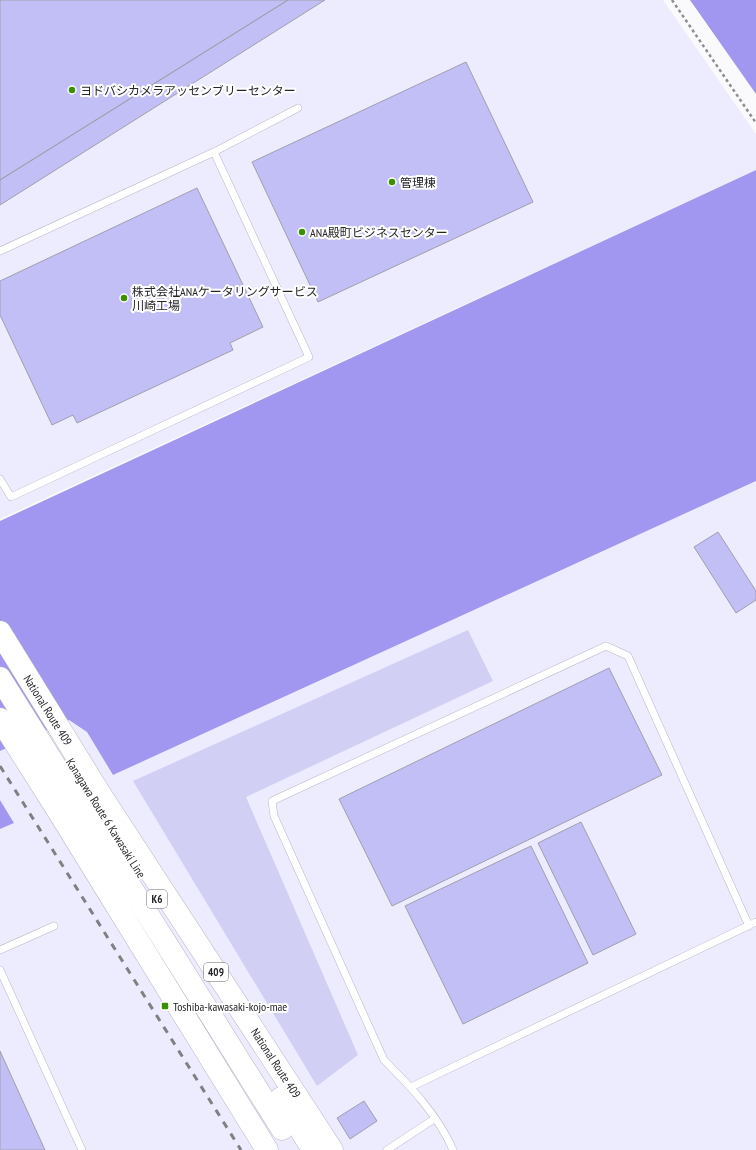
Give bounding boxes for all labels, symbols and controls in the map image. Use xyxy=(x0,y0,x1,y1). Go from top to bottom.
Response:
place label: ヨドバシカメラアッセンブリーセンター xyxy=(80,83,296,98)
marker: ヨドバシカメラアッセンブリーセンター xyxy=(67,85,77,95)
place label: 管理棟 xyxy=(400,175,436,190)
marker: 管理棟 xyxy=(387,177,397,187)
place label: ANA殿町ビジネスセンター xyxy=(310,225,448,240)
marker: ANA殿町ビジネスセンター xyxy=(297,227,307,237)
place label: 株式会社ANAケータリングサービス 川崎工場 xyxy=(132,284,318,313)
marker: 株式会社ANAケータリングサービス 川崎工場 xyxy=(119,293,129,303)
street label: National Route 409 xyxy=(20,672,76,748)
street label: Kanagawa Route 6 Kawasaki Line xyxy=(63,755,149,881)
road number: K6 xyxy=(147,890,167,908)
road number: 409 xyxy=(204,963,228,981)
place label: Toshiba-kawasaki-kojo-mae xyxy=(173,999,287,1014)
marker: Toshiba-kawasaki-kojo-mae xyxy=(160,1001,170,1011)
street label: National Route 409 xyxy=(248,1025,304,1101)

